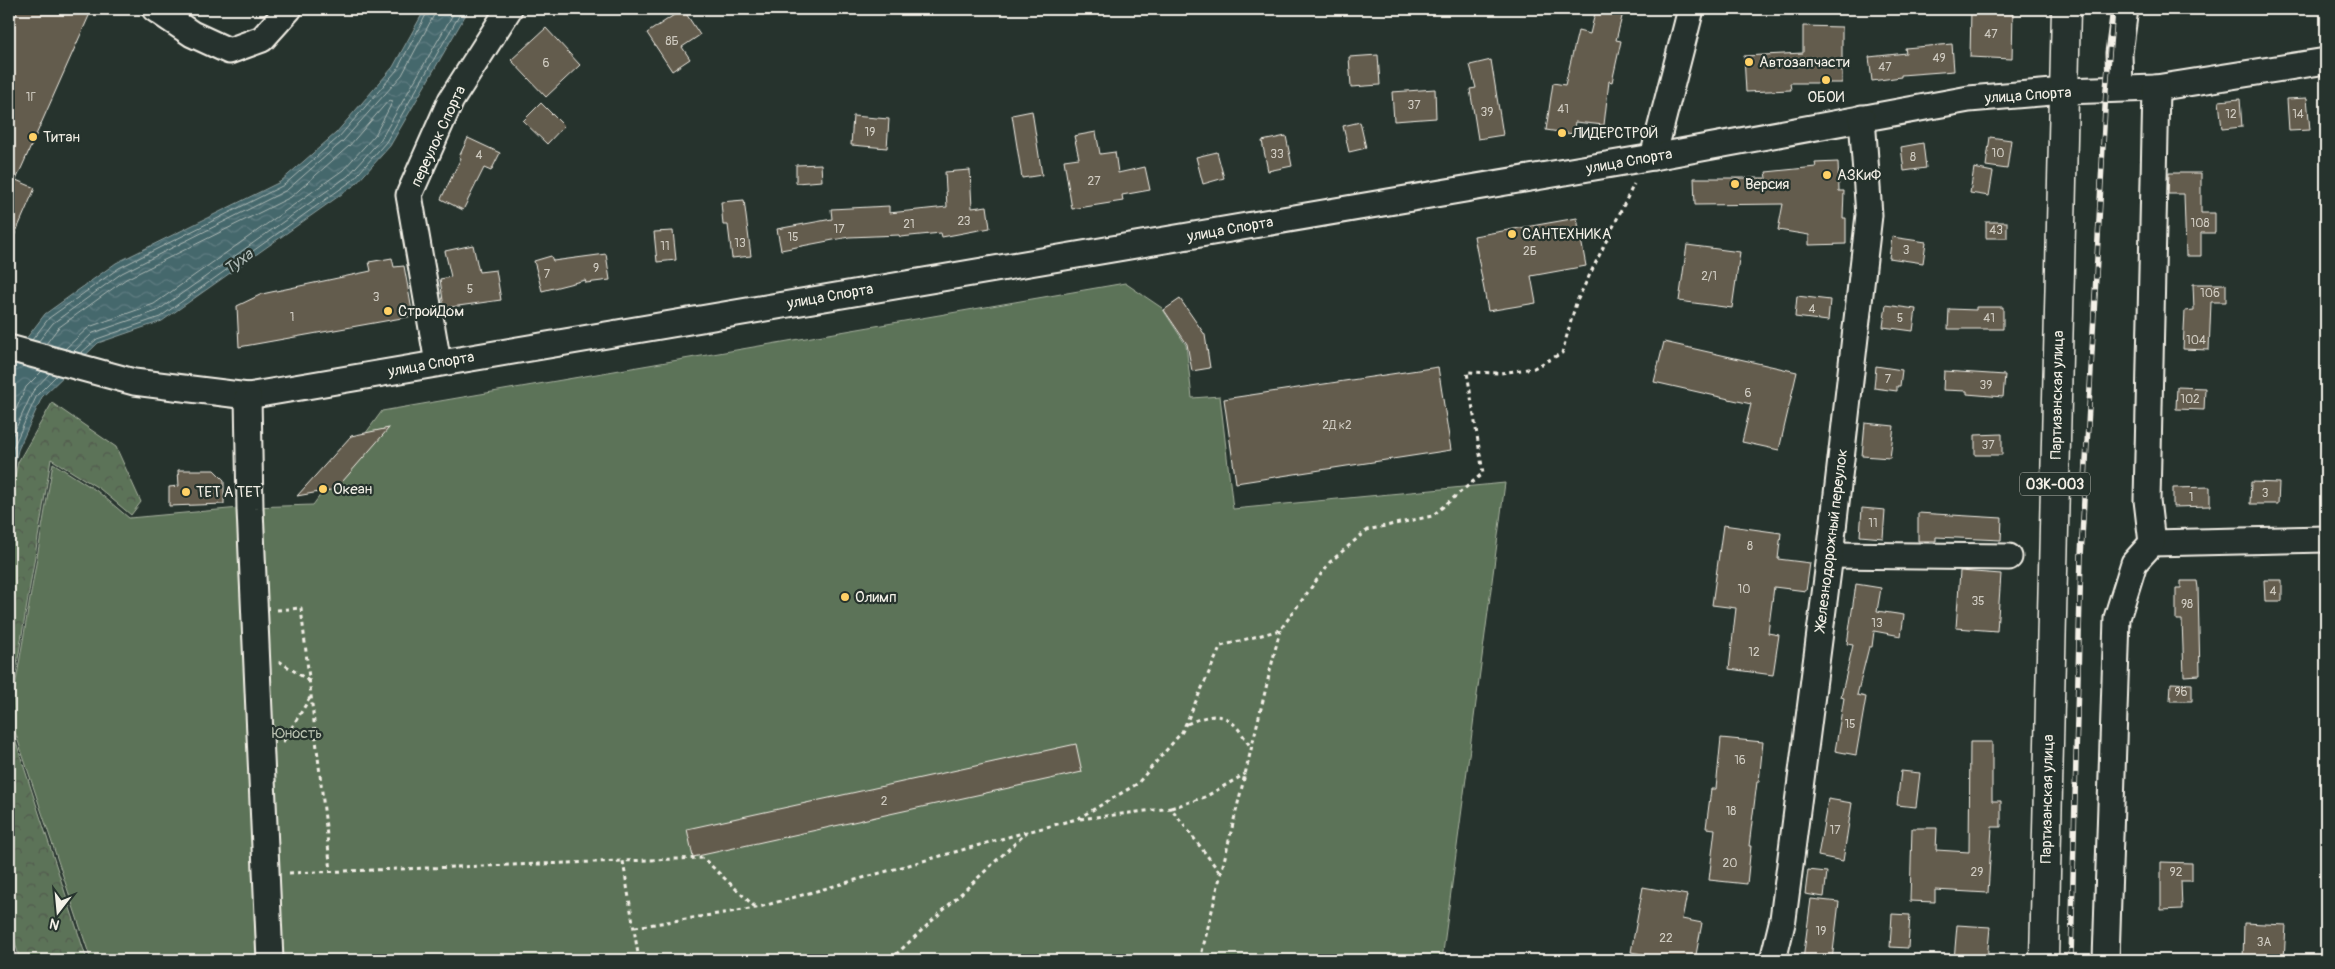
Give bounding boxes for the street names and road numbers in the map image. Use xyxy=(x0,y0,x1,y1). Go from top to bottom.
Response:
street label: переулок Спорта xyxy=(407,83,470,190)
street label: улица Спорта xyxy=(1983,83,2072,108)
street label: улица Спорта xyxy=(1584,145,1674,179)
street label: улица Спорта xyxy=(1185,213,1275,247)
street label: улица Спорта xyxy=(785,280,875,314)
street label: Партизанская улица xyxy=(2047,330,2068,460)
street label: улица Спорта xyxy=(386,348,476,382)
street label: Железнодорожный переулок xyxy=(1811,448,1852,634)
road number: 03К-003 xyxy=(2020,472,2090,496)
street label: Партизанская улица xyxy=(2037,734,2058,864)

